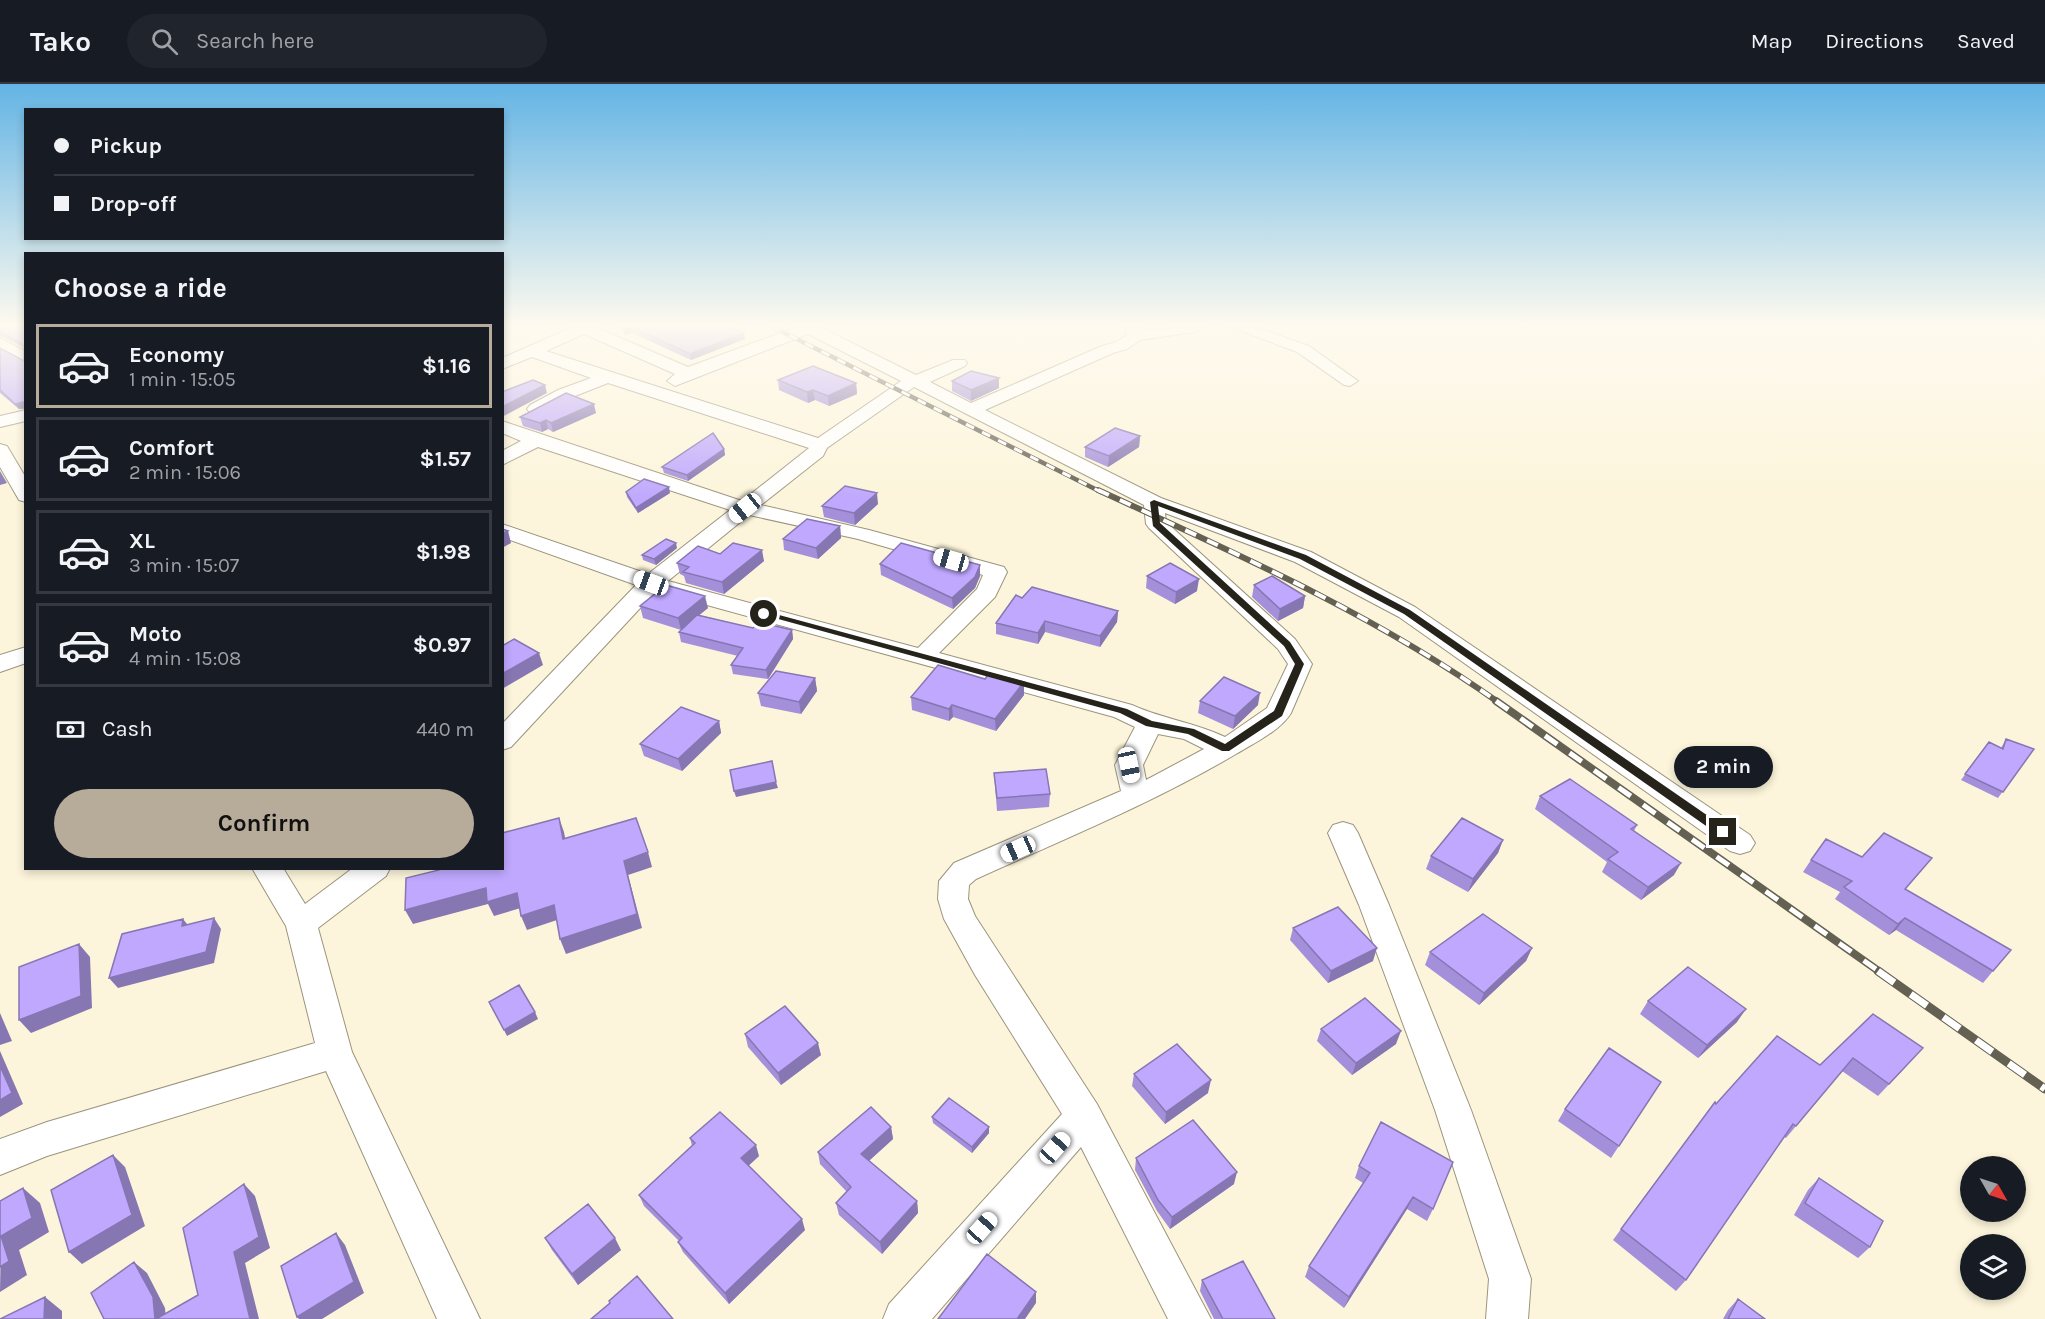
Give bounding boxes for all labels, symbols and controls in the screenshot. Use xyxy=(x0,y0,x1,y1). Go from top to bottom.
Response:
search box xyxy=(127,14,547,68)
text: Tako xyxy=(30,25,91,58)
icon: search xyxy=(148,25,181,58)
text: Search here xyxy=(196,28,314,54)
text: Map xyxy=(1751,29,1792,53)
text: Directions xyxy=(1825,29,1924,53)
text: Saved xyxy=(1957,29,2015,53)
text: Pickup xyxy=(90,133,162,159)
text: Drop-off xyxy=(90,191,176,217)
text: Choose a ride xyxy=(54,272,227,304)
icon: car xyxy=(57,339,111,393)
text: Economy xyxy=(129,342,224,368)
text: $1.16 xyxy=(422,353,471,379)
text: 1 min · 15:05 xyxy=(129,368,236,391)
icon: car xyxy=(57,432,111,486)
text: Comfort xyxy=(129,435,214,461)
text: $1.57 xyxy=(420,446,471,472)
text: 2 min · 15:06 xyxy=(129,461,241,484)
car xyxy=(725,490,765,526)
icon: car xyxy=(57,525,111,579)
text: XL xyxy=(129,528,155,554)
text: $1.98 xyxy=(416,539,471,565)
car xyxy=(931,546,971,574)
text: 3 min · 15:07 xyxy=(129,554,239,577)
car xyxy=(631,568,671,598)
route start xyxy=(750,600,777,627)
icon: car xyxy=(57,618,111,672)
text: Moto xyxy=(129,621,182,647)
text: $0.97 xyxy=(413,632,471,658)
text: 4 min · 15:08 xyxy=(129,647,241,670)
icon: cash xyxy=(54,713,87,746)
text: Cash xyxy=(102,716,152,742)
text: 440 m xyxy=(416,718,474,741)
callout: 2 min xyxy=(1674,745,1772,787)
car xyxy=(1116,746,1142,784)
text: 2 min xyxy=(1696,755,1751,778)
button: Confirm xyxy=(54,789,474,858)
route end xyxy=(1709,818,1736,845)
car xyxy=(998,833,1038,865)
car xyxy=(1036,1129,1074,1167)
north arrow xyxy=(1960,1156,2026,1222)
map controls xyxy=(1960,1156,2026,1300)
car xyxy=(963,1209,1001,1247)
button: layers xyxy=(1960,1234,2026,1300)

